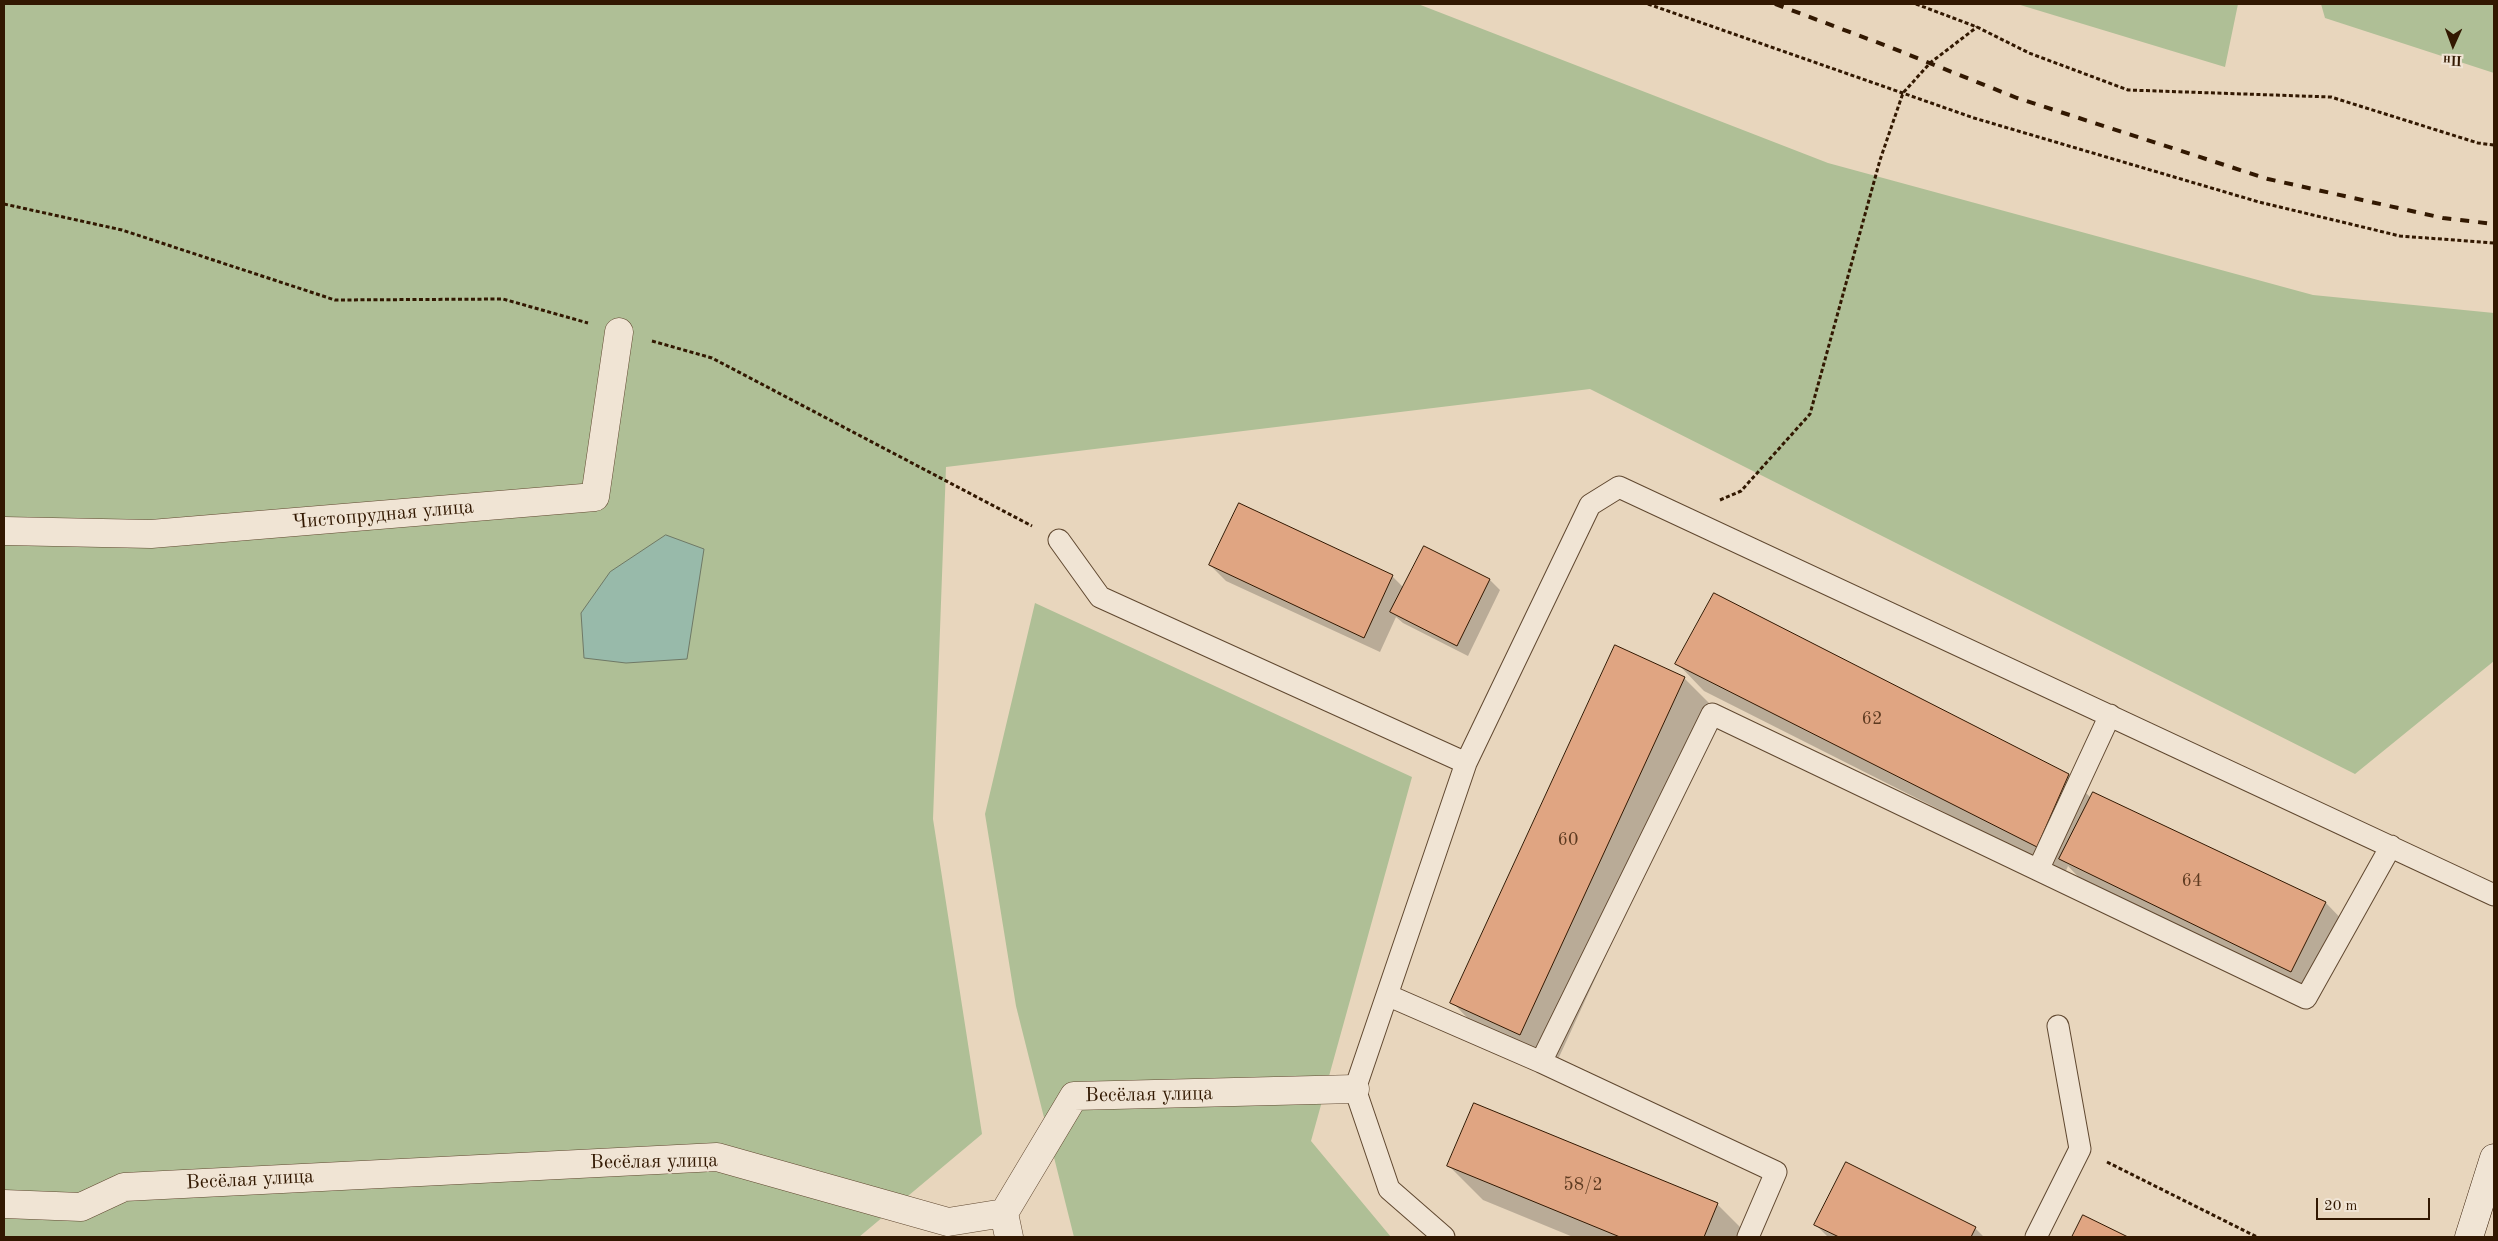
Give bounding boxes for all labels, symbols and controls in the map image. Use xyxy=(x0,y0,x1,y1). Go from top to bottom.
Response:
north arrow xyxy=(2428,20,2478,70)
text: Пн xyxy=(2443,53,2462,67)
street label: Чистопрудная улица xyxy=(291,495,475,535)
house number: 62 xyxy=(1862,708,1882,730)
house number: 60 xyxy=(1558,829,1578,851)
house number: 64 xyxy=(2182,870,2202,892)
street label: Весёлая улица xyxy=(1085,1082,1213,1108)
street label: Весёлая улица xyxy=(590,1149,718,1175)
street label: Весёлая улица xyxy=(185,1165,315,1195)
house number: 58/2 xyxy=(1563,1174,1603,1196)
scale bar xyxy=(2318,1188,2432,1220)
text: 20 m xyxy=(2324,1199,2358,1214)

